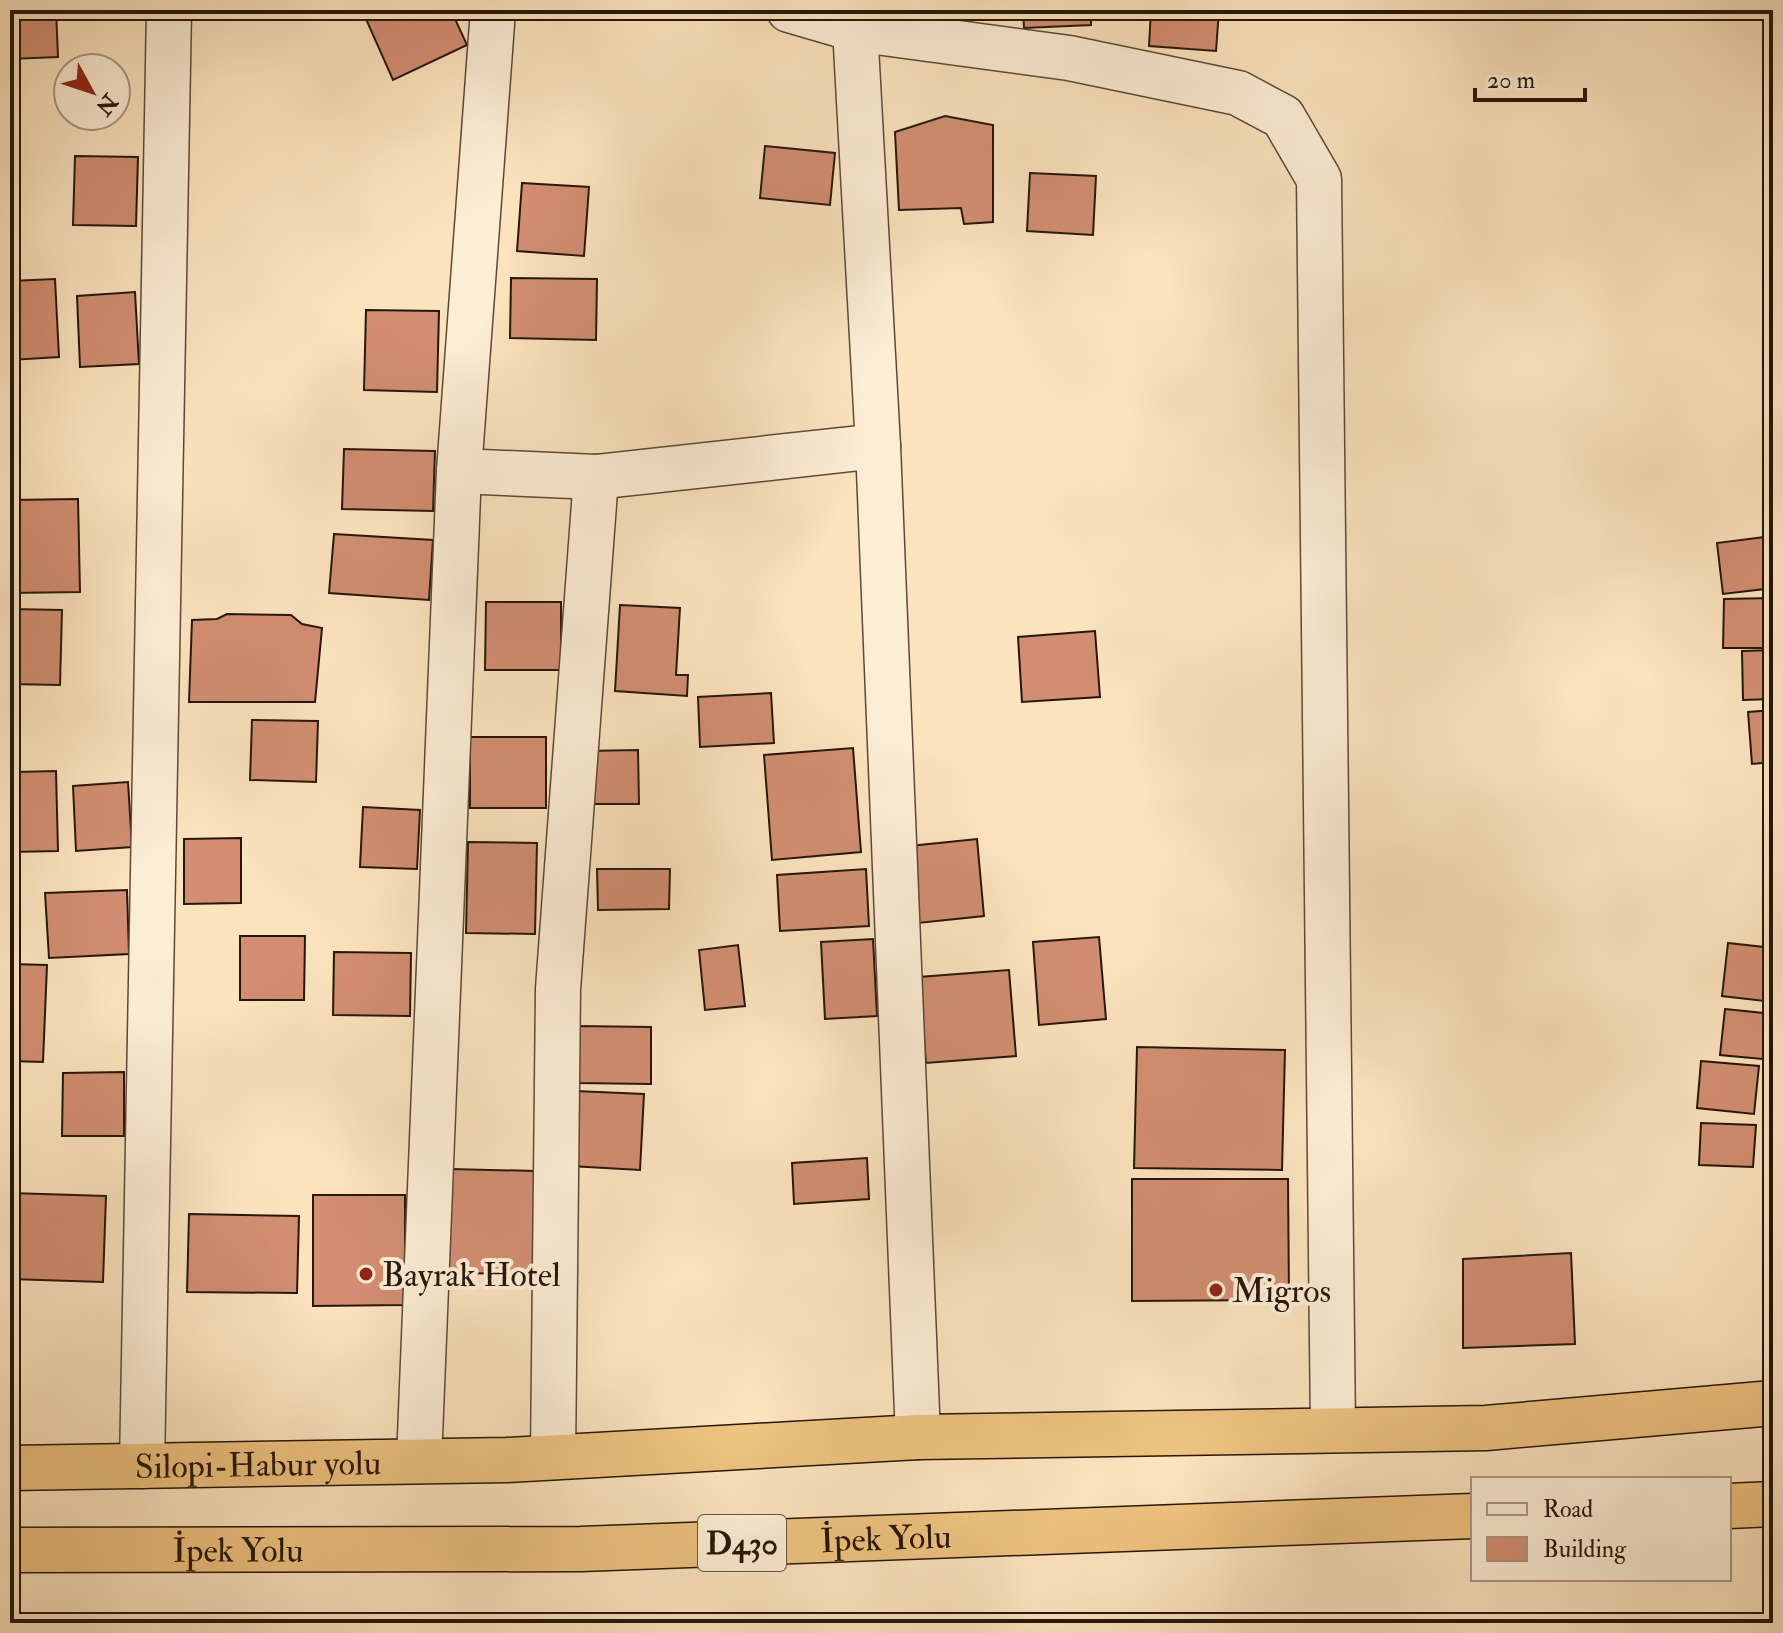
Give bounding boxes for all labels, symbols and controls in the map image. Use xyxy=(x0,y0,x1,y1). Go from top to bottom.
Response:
north arrow xyxy=(52,52,132,132)
scale bar xyxy=(1475,52,1585,102)
text: 20 m xyxy=(1487,65,1536,96)
text: N xyxy=(89,87,124,121)
place label: Bayrak Hotel xyxy=(382,1254,561,1297)
marker: Bayrak Hotel xyxy=(357,1265,375,1283)
place label: Migros xyxy=(1232,1270,1331,1313)
marker: Migros xyxy=(1207,1281,1225,1299)
street label: Silopi-Habur yolu xyxy=(135,1442,381,1489)
legend xyxy=(1471,1477,1731,1581)
text: Road xyxy=(1543,1494,1593,1525)
road number: D430 xyxy=(698,1515,786,1571)
street label: İpek Yolu xyxy=(820,1515,952,1563)
street label: İpek Yolu xyxy=(172,1529,304,1573)
text: Building xyxy=(1543,1534,1627,1565)

